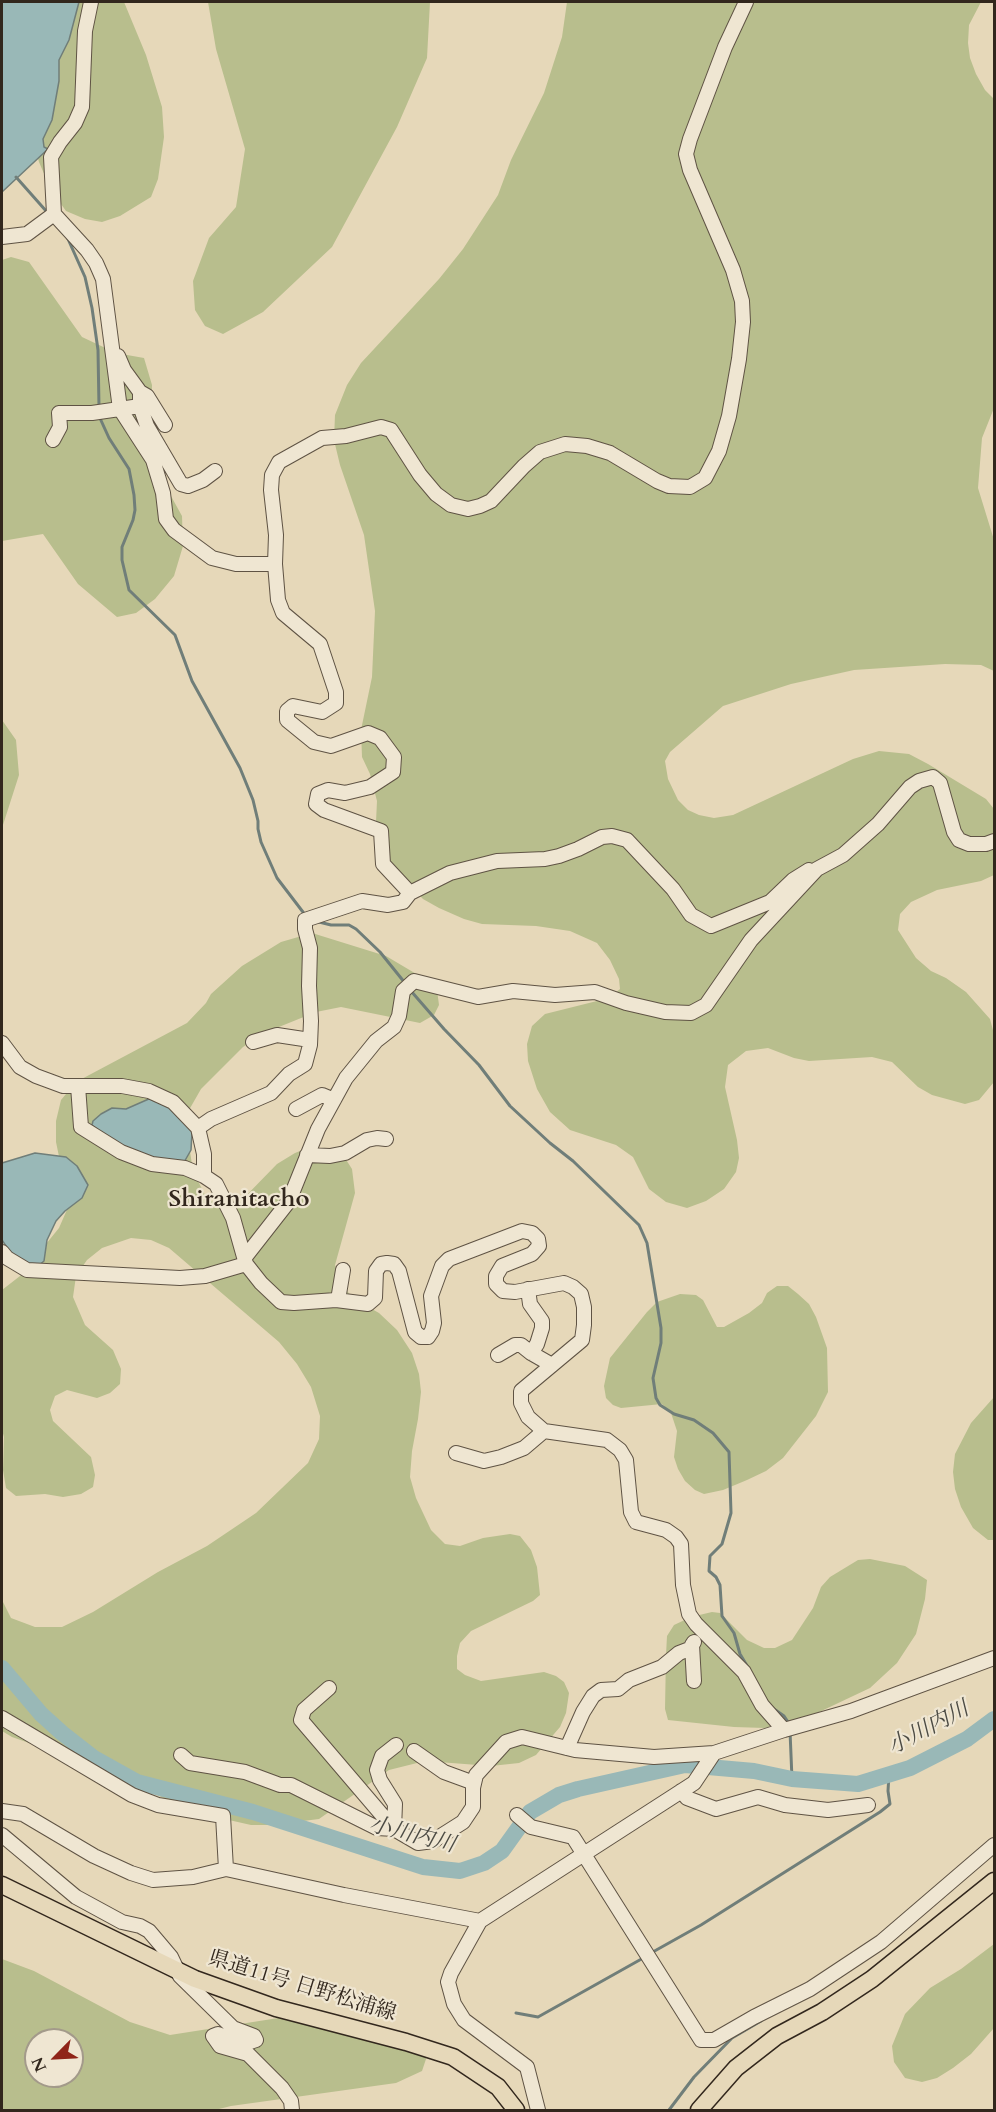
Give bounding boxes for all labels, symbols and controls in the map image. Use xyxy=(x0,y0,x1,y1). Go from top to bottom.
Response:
district label: Shiranitacho xyxy=(169,1186,309,1214)
water label: 小川内川 xyxy=(884,1697,974,1761)
water label: 小川内川 xyxy=(366,1813,458,1859)
street label: 県道11号 日野松浦線 xyxy=(205,1946,399,2028)
north arrow xyxy=(24,2028,84,2088)
text: N xyxy=(27,2054,52,2075)

